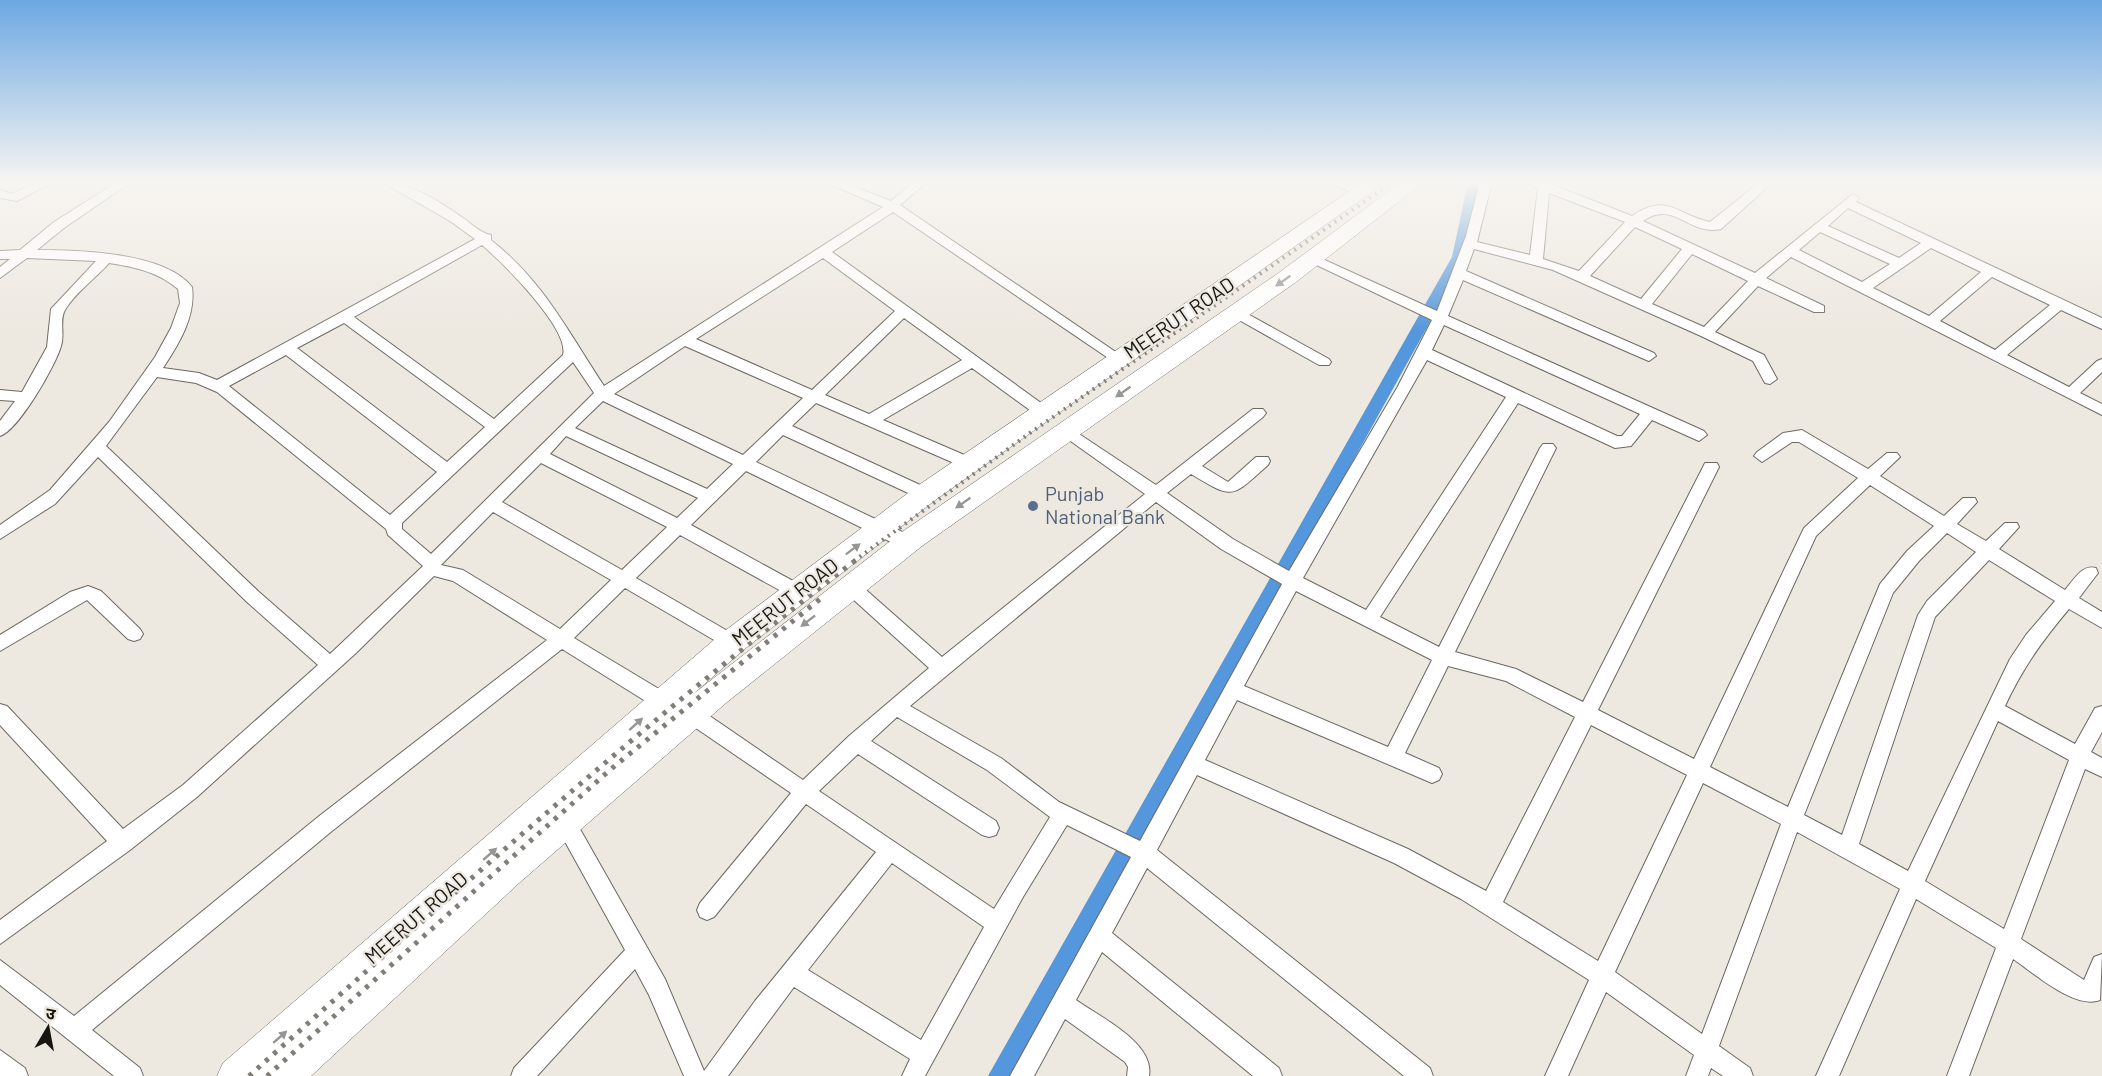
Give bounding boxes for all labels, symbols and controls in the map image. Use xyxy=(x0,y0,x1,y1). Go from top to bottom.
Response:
street label: MEERUT ROAD xyxy=(1119,271,1238,363)
one-way arrow xyxy=(1276,275,1292,287)
one-way arrow xyxy=(1116,386,1132,398)
place label: Punjab National Bank xyxy=(1045,481,1165,528)
one-way arrow xyxy=(955,497,971,508)
marker: Punjab National Bank xyxy=(1026,499,1040,513)
one-way arrow xyxy=(844,543,860,555)
street label: MEERUT ROAD xyxy=(726,552,842,650)
one-way arrow xyxy=(800,615,816,628)
one-way arrow xyxy=(628,718,643,731)
one-way arrow xyxy=(482,848,497,861)
street label: MEERUT ROAD xyxy=(359,866,472,968)
north arrow xyxy=(18,998,78,1058)
text: उ xyxy=(44,1003,58,1023)
one-way arrow xyxy=(272,1031,287,1044)

